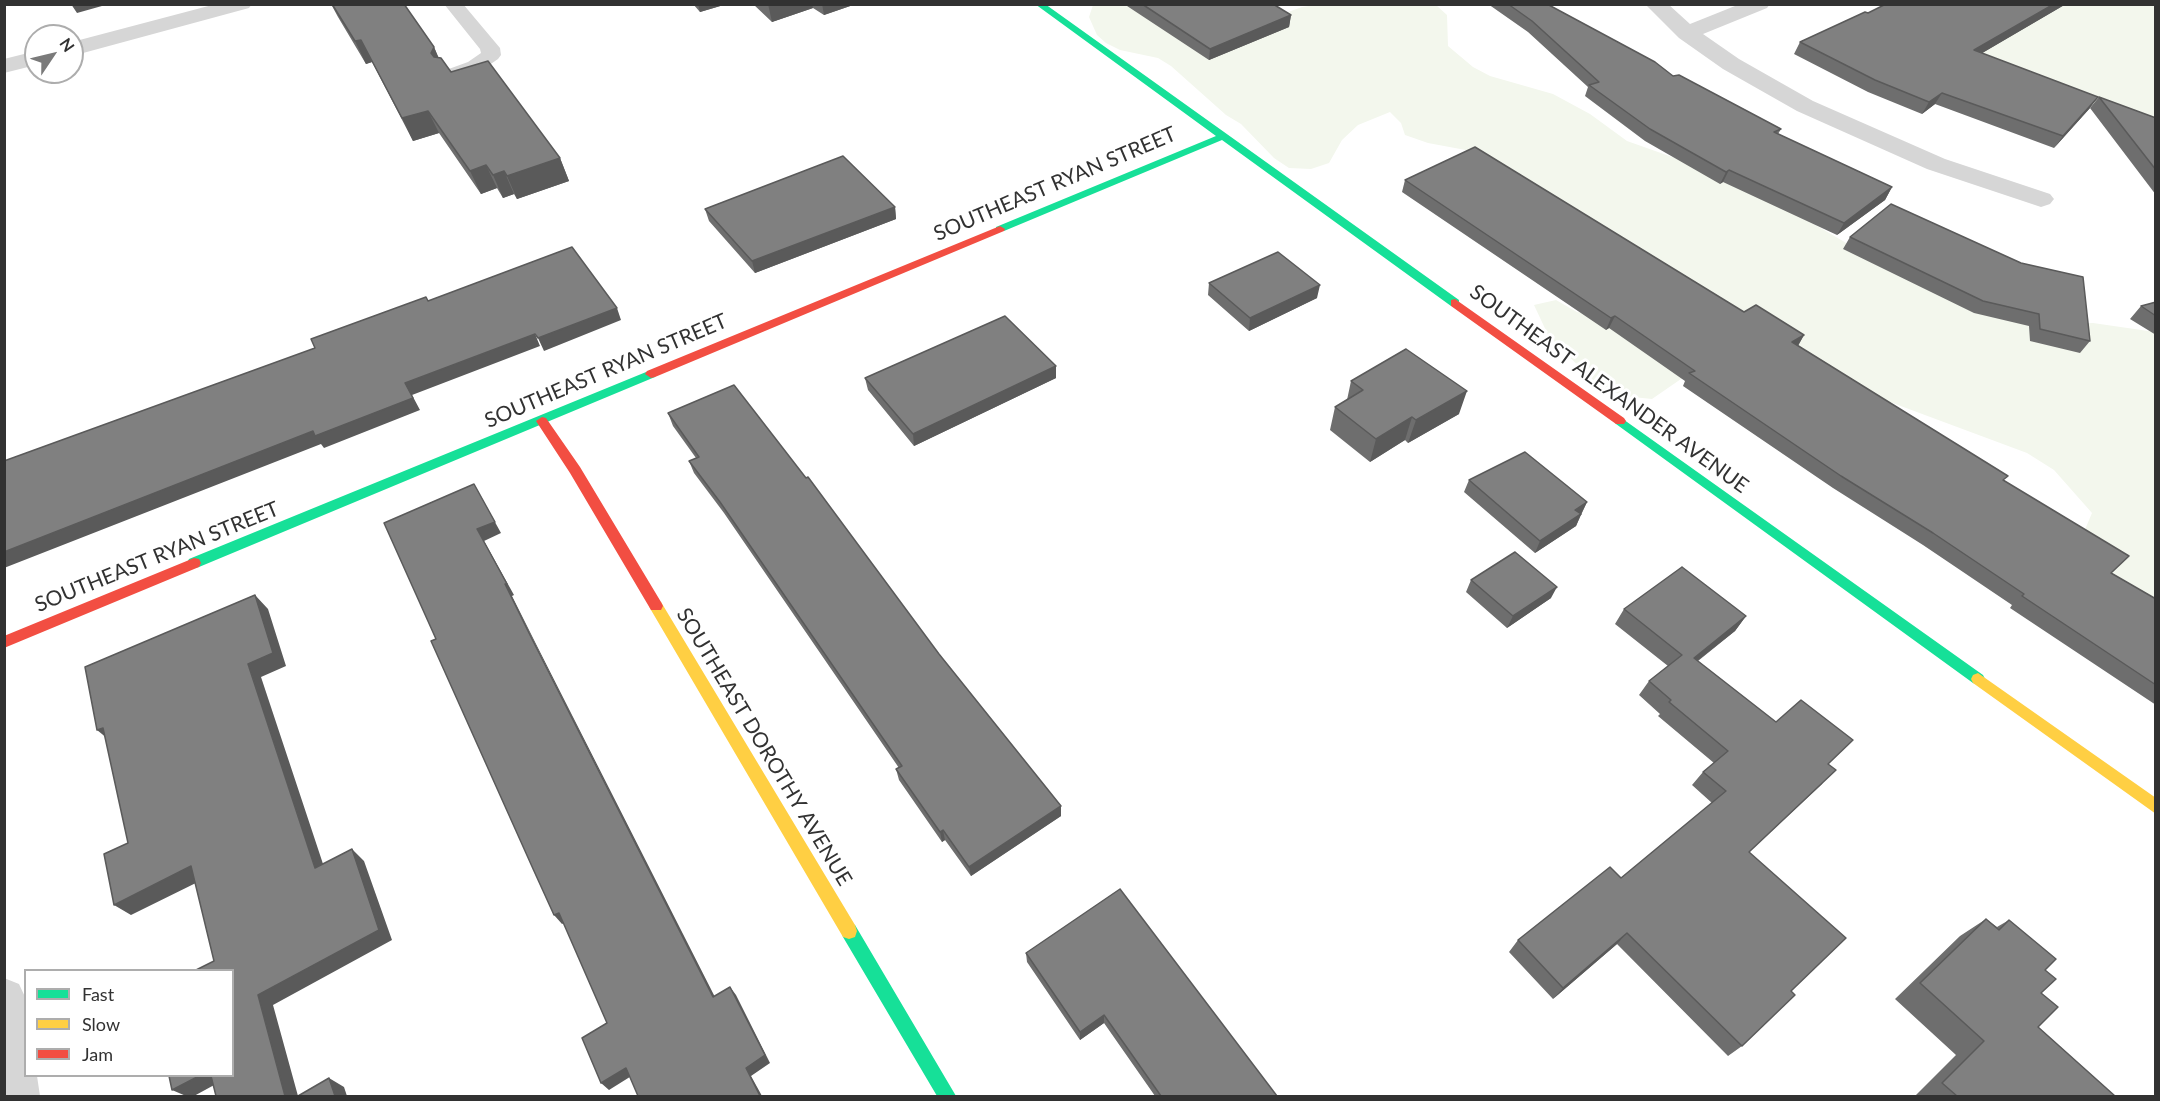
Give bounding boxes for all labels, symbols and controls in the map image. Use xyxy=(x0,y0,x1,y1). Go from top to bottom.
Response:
north arrow xyxy=(24,24,84,84)
text: N xyxy=(56,34,79,55)
street label: SOUTHEAST RYAN STREET xyxy=(930,121,1180,247)
street label: SOUTHEAST ALEXANDER AVENUE xyxy=(1465,279,1753,499)
street label: SOUTHEAST RYAN STREET xyxy=(481,308,731,434)
street label: SOUTHEAST RYAN STREET xyxy=(31,496,283,618)
street label: SOUTHEAST DOROTHY AVENUE xyxy=(671,604,857,890)
legend xyxy=(24,969,234,1077)
text: Fast xyxy=(82,983,114,1005)
text: Slow xyxy=(82,1013,120,1035)
text: Jam xyxy=(82,1043,113,1065)

